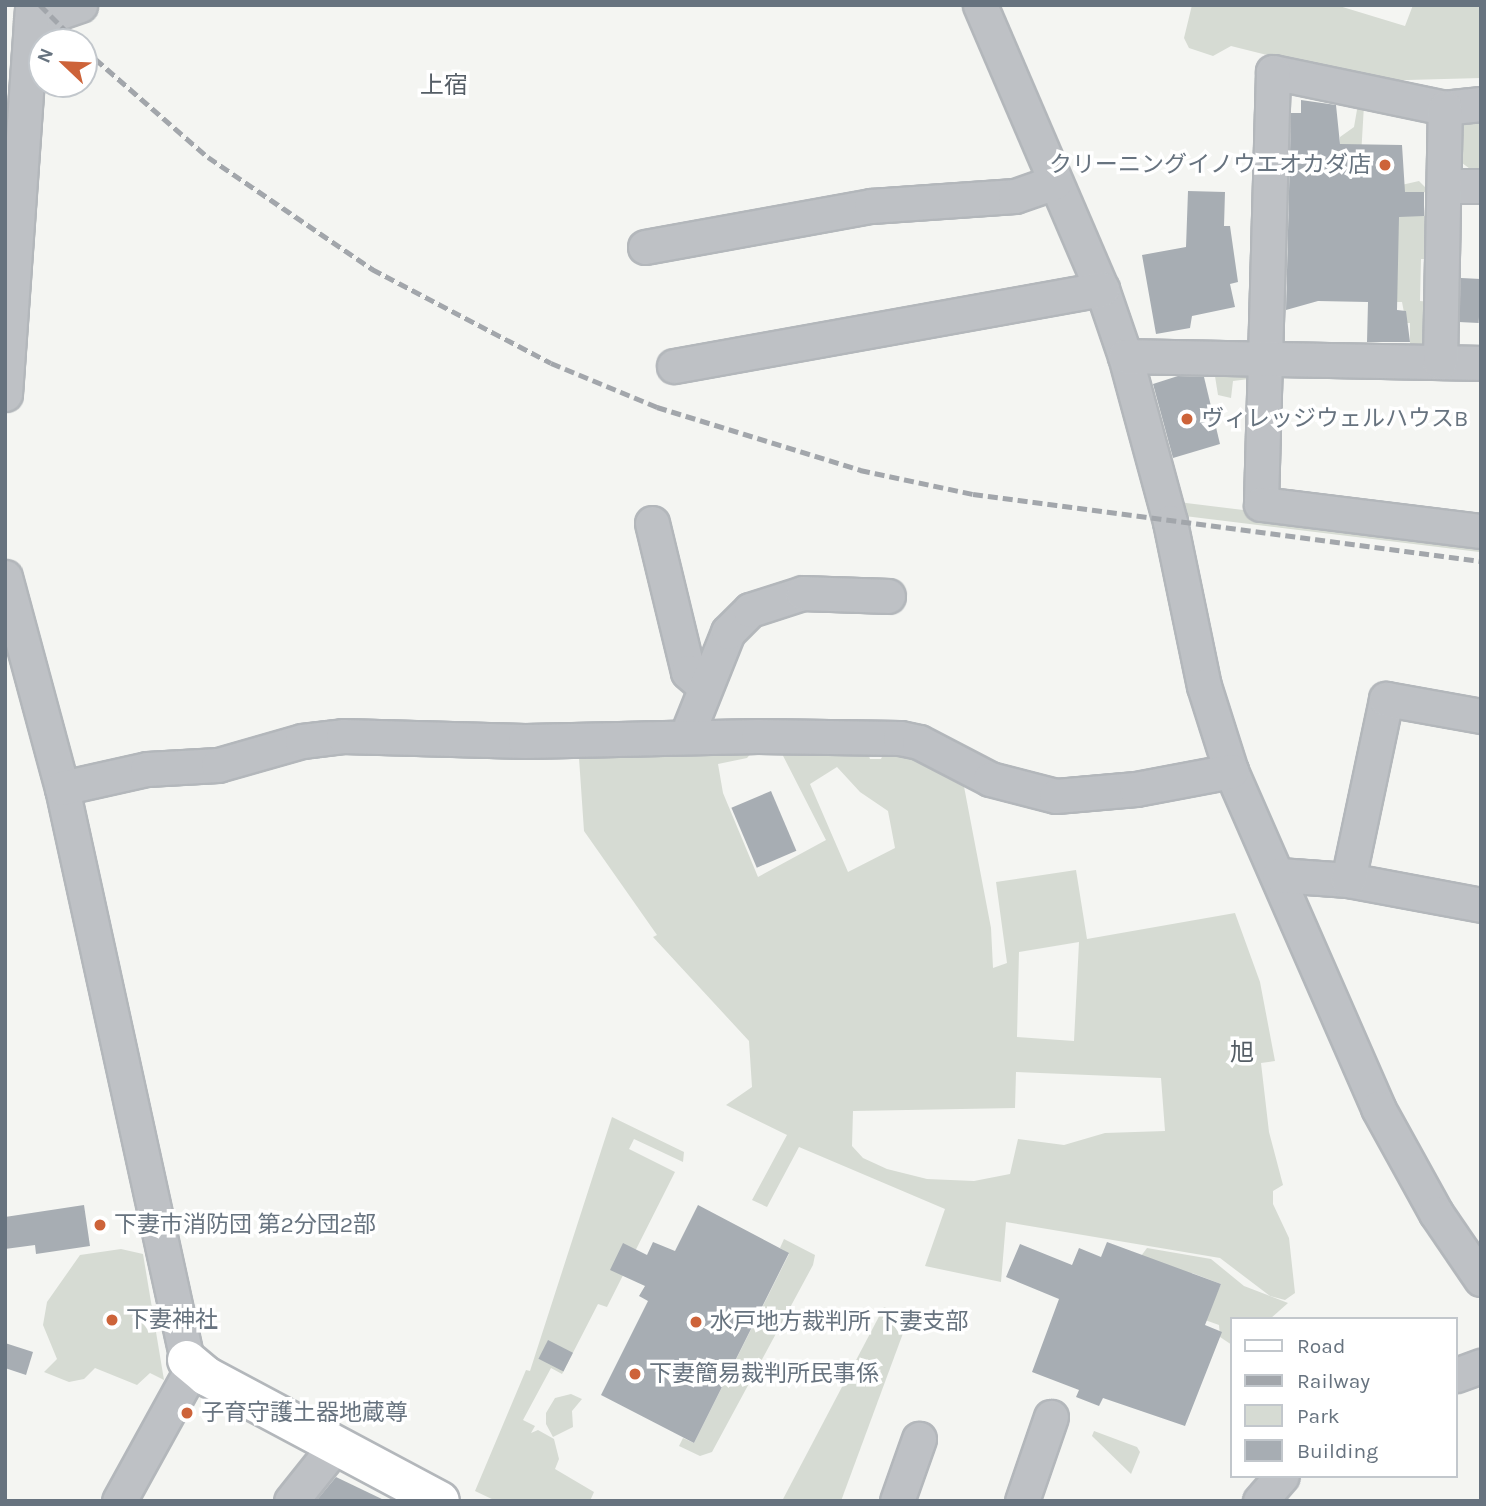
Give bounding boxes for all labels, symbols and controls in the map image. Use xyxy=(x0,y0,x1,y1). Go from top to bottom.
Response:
north arrow xyxy=(28,28,98,98)
text: N xyxy=(33,45,58,66)
district label: 上宿 xyxy=(420,72,468,100)
place label: クリーニングイノウエオカダ店 xyxy=(1049,151,1371,179)
marker: クリーニングイノウエオカダ店 xyxy=(1377,157,1393,173)
place label: ヴィレッジウェルハウスB xyxy=(1201,405,1468,433)
marker: ヴィレッジウェルハウスB xyxy=(1179,411,1195,427)
district label: 旭 xyxy=(1230,1039,1254,1067)
place label: 下妻市消防団 第2分団2部 xyxy=(114,1211,376,1239)
marker: 下妻市消防団 第2分団2部 xyxy=(92,1217,108,1233)
place label: 下妻神社 xyxy=(126,1306,218,1334)
place label: 水戸地方裁判所 下妻支部 xyxy=(710,1308,968,1336)
marker: 下妻神社 xyxy=(104,1312,120,1328)
marker: 水戸地方裁判所 下妻支部 xyxy=(688,1314,704,1330)
legend xyxy=(1230,1317,1458,1478)
text: Road xyxy=(1297,1334,1345,1358)
place label: 下妻簡易裁判所民事係 xyxy=(649,1360,879,1388)
marker: 下妻簡易裁判所民事係 xyxy=(627,1366,643,1382)
text: Railway xyxy=(1297,1369,1370,1393)
place label: 子育守護土器地蔵尊 xyxy=(201,1399,408,1427)
text: Park xyxy=(1297,1404,1340,1428)
marker: 子育守護土器地蔵尊 xyxy=(179,1405,195,1421)
text: Building xyxy=(1297,1439,1378,1463)

